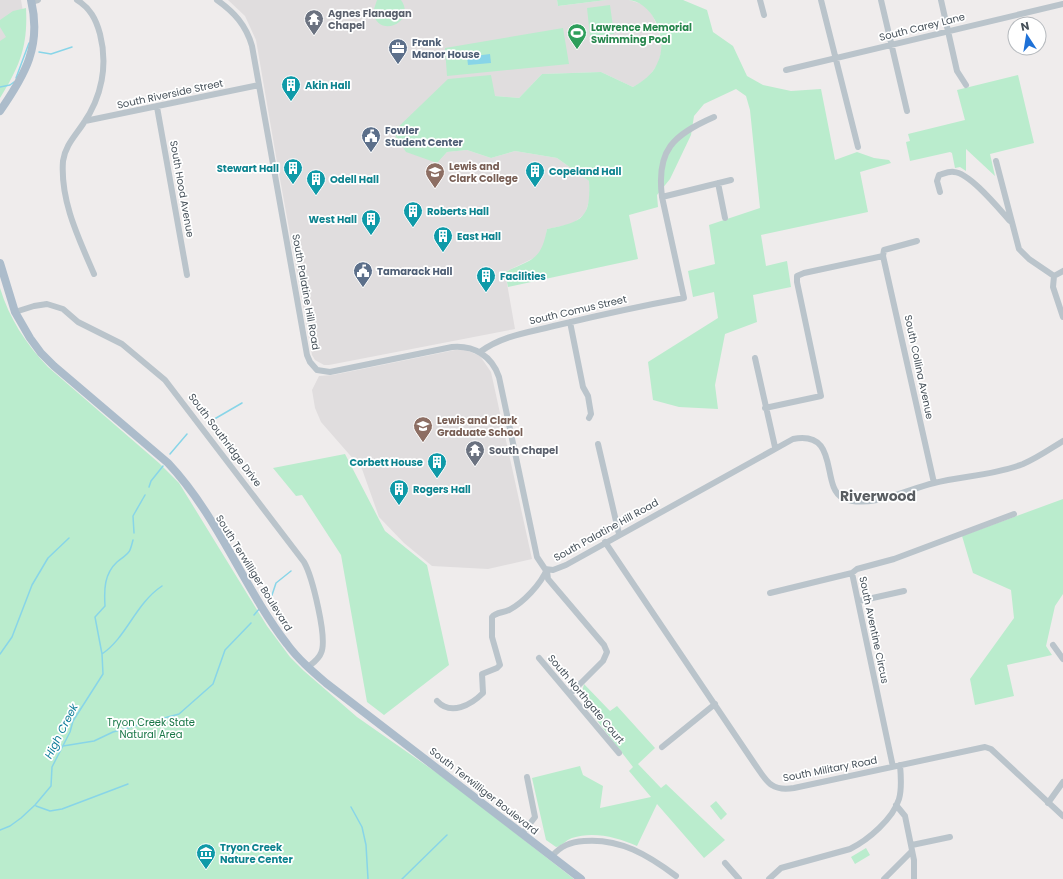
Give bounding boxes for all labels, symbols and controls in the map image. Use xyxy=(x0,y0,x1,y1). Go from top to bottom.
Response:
place label: Agnes Flanagan Chapel xyxy=(328,6,412,33)
temple icon: Agnes Flanagan Chapel xyxy=(303,8,325,36)
street label: South Carey Lane xyxy=(878,9,966,45)
north arrow xyxy=(1007,16,1047,56)
text: N xyxy=(1019,18,1031,35)
place label: Lawrence Memorial Swimming Pool xyxy=(591,20,692,47)
sports icon: Lawrence Memorial Swimming Pool xyxy=(566,22,588,50)
place label: Frank Manor House xyxy=(412,35,480,62)
office icon: Frank Manor House xyxy=(387,37,409,65)
building icon: Akin Hall xyxy=(280,74,302,102)
street label: South Riverside Street xyxy=(116,75,225,113)
place label: Akin Hall xyxy=(305,78,350,93)
place label: Fowler Student Center xyxy=(385,123,464,150)
public building icon: Fowler Student Center xyxy=(360,125,382,153)
street label: South Hood Avenue xyxy=(166,139,198,239)
building icon: Stewart Hall xyxy=(282,157,304,185)
place label: Lewis and Clark College xyxy=(449,159,518,186)
building icon: Copeland Hall xyxy=(524,160,546,188)
place label: Stewart Hall xyxy=(217,161,279,176)
school or university icon: Lewis and Clark College xyxy=(424,161,446,189)
place label: Copeland Hall xyxy=(549,164,621,179)
building icon: Odell Hall xyxy=(305,168,327,196)
place label: Odell Hall xyxy=(330,172,379,187)
building icon: Roberts Hall xyxy=(402,200,424,228)
place label: Roberts Hall xyxy=(427,204,489,219)
building icon: West Hall xyxy=(360,208,382,236)
place label: West Hall xyxy=(309,212,357,227)
building icon: East Hall xyxy=(432,225,454,253)
place label: East Hall xyxy=(457,229,501,244)
street label: South Palatine Hill Road xyxy=(288,233,324,351)
public building icon: Tamarack Hall xyxy=(352,260,374,288)
place label: Tamarack Hall xyxy=(377,264,453,279)
building icon: Facilities xyxy=(475,265,497,293)
place label: Facilities xyxy=(500,269,546,284)
street label: South Comus Street xyxy=(528,291,628,328)
street label: South Collina Avenue xyxy=(901,313,937,421)
street label: South Southridge Drive xyxy=(185,390,265,490)
place label: Lewis and Clark Graduate School xyxy=(437,413,523,440)
school or university icon: Lewis and Clark Graduate School xyxy=(412,415,434,443)
temple icon: South Chapel xyxy=(464,439,486,467)
place label: South Chapel xyxy=(489,443,558,458)
building icon: Corbett House xyxy=(426,451,448,479)
place label: Corbett House xyxy=(349,455,423,470)
building icon: Rogers Hall xyxy=(388,478,410,506)
place label: Rogers Hall xyxy=(413,482,471,497)
district label: Riverwood xyxy=(840,486,916,506)
street label: South Palatine Hill Road xyxy=(551,495,661,565)
street label: South Terwilliger Boulevard xyxy=(212,512,296,634)
street label: South Aventine Circus xyxy=(855,575,893,685)
street label: South Northgate Court xyxy=(544,651,628,747)
water label: High Creek xyxy=(40,699,82,761)
park label: Tryon Creek State Natural Area xyxy=(107,715,195,742)
street label: South Terwilliger Boulevard xyxy=(426,744,542,838)
street label: South Military Road xyxy=(782,752,878,786)
place label: Tryon Creek Nature Center xyxy=(220,840,293,867)
museum icon: Tryon Creek Nature Center xyxy=(195,842,217,870)

